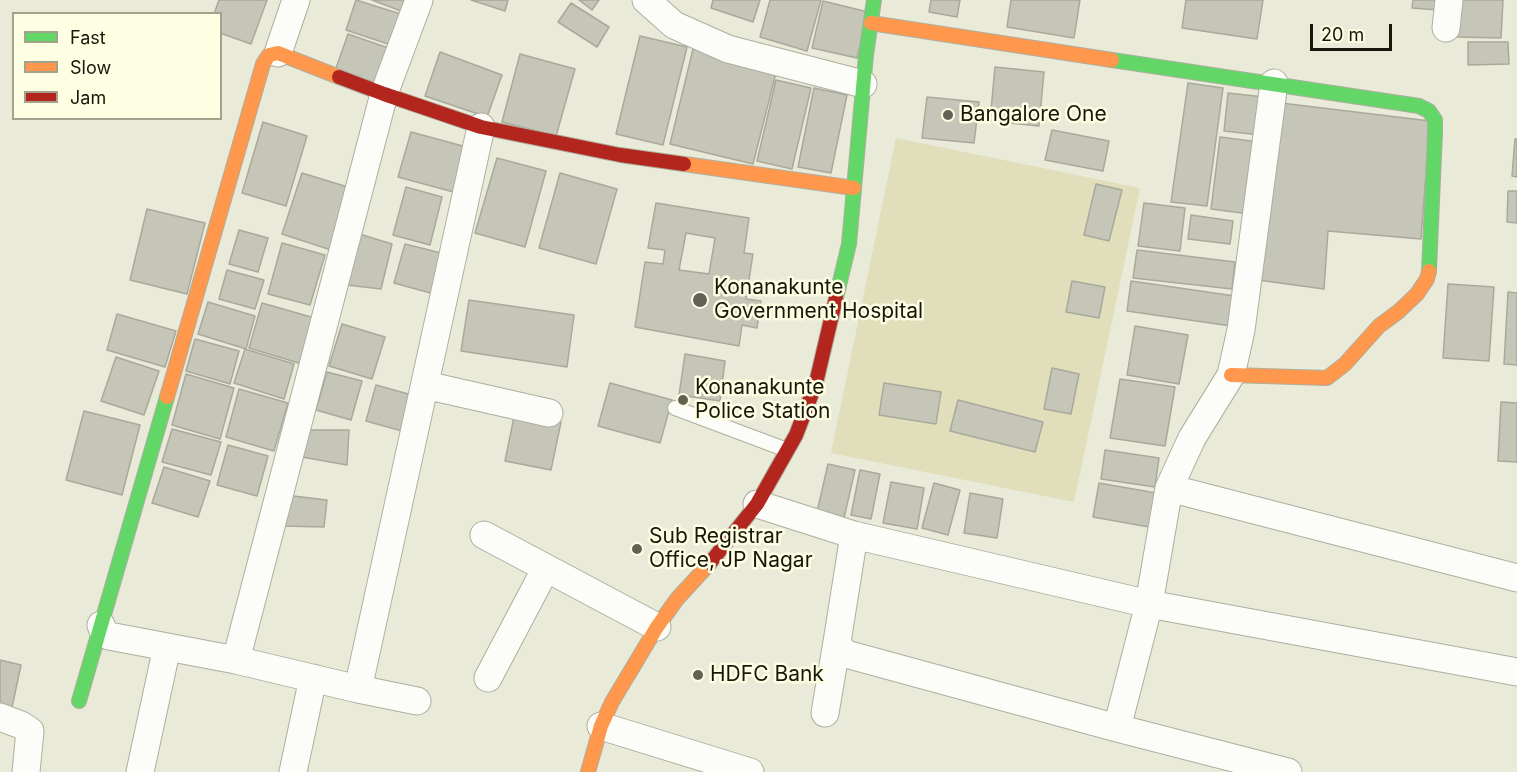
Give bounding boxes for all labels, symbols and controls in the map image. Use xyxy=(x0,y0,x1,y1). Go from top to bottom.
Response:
legend xyxy=(12,12,222,120)
scale bar xyxy=(1313,12,1396,50)
text: 20 m xyxy=(1321,24,1364,45)
text: Fast xyxy=(70,27,106,48)
text: Slow xyxy=(70,57,111,78)
text: Jam xyxy=(70,87,106,108)
place label: Bangalore One xyxy=(960,102,1107,128)
marker: Bangalore One xyxy=(941,108,955,122)
place label: Konanakunte Government Hospital xyxy=(714,275,923,325)
marker: Konanakunte Government Hospital xyxy=(691,291,709,309)
place label: Konanakunte Police Station xyxy=(695,375,830,425)
marker: Konanakunte Police Station xyxy=(676,393,690,407)
place label: Sub Registrar Office, JP Nagar xyxy=(649,524,813,574)
marker: Sub Registrar Office, JP Nagar xyxy=(630,542,644,556)
place label: HDFC Bank xyxy=(710,662,824,688)
marker: HDFC Bank xyxy=(691,668,705,682)

